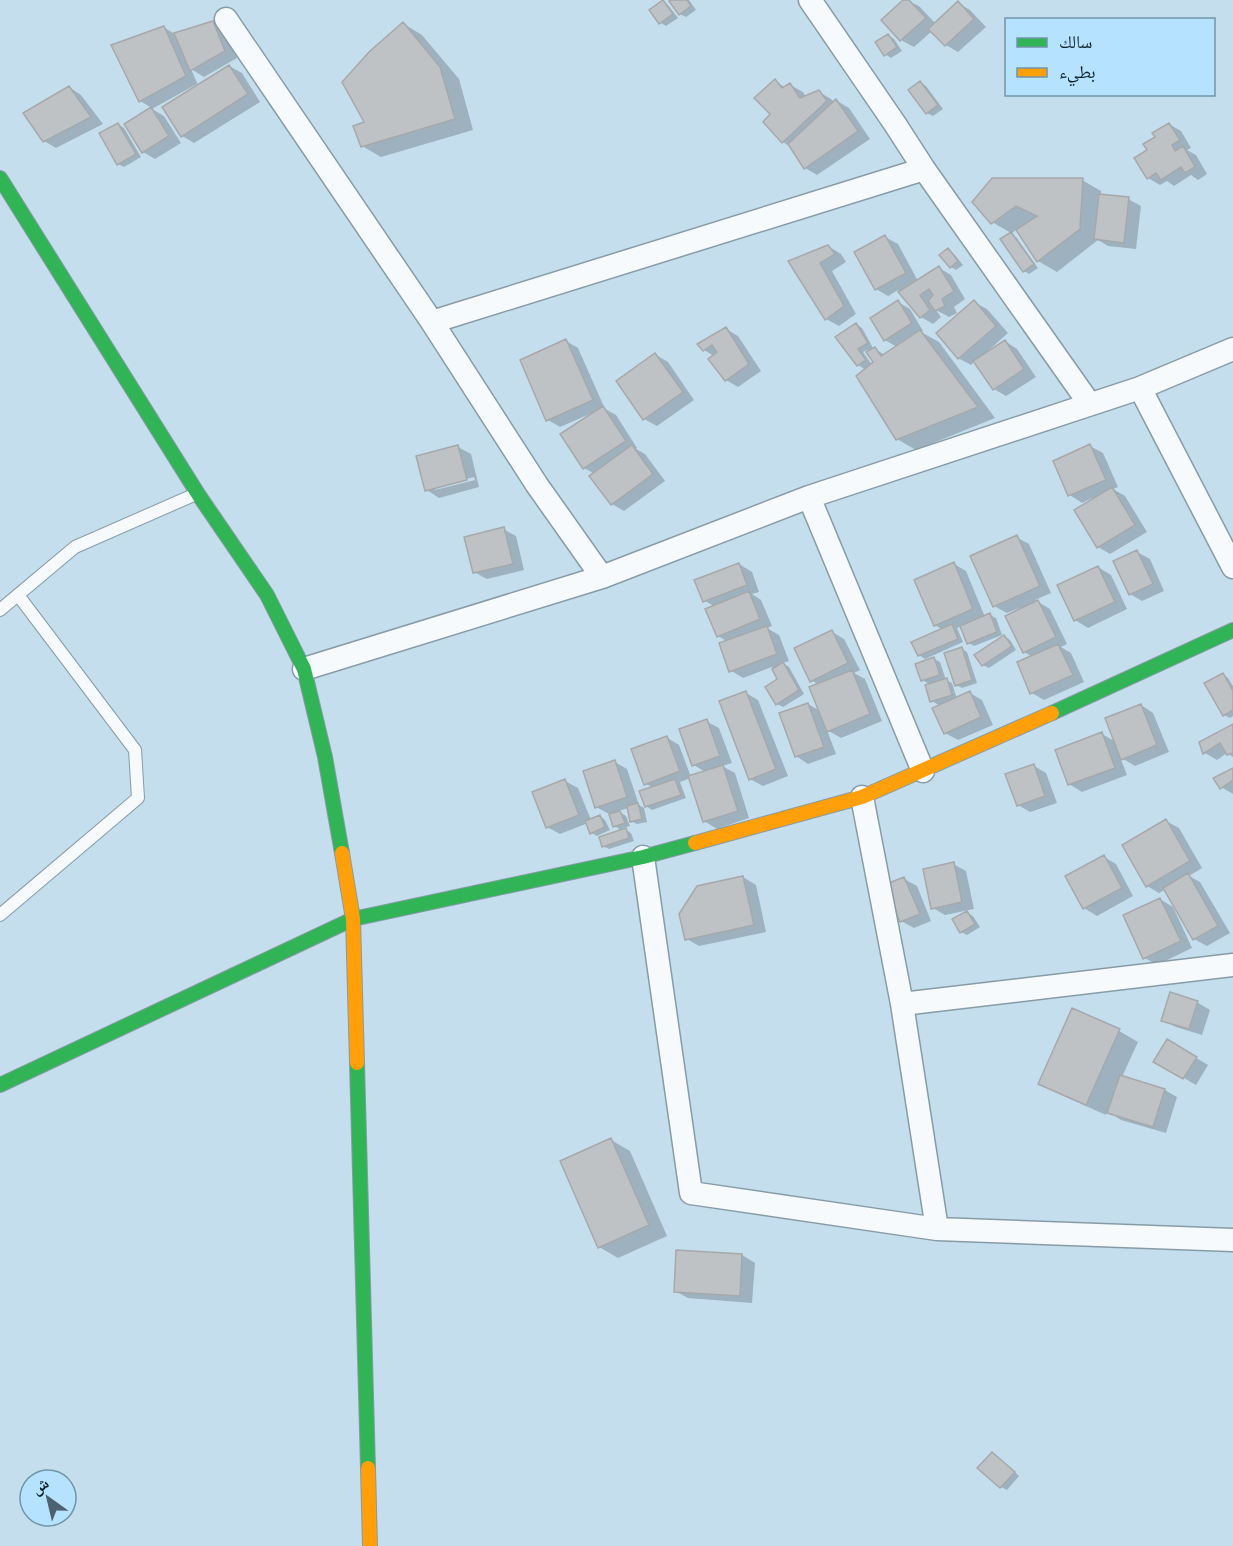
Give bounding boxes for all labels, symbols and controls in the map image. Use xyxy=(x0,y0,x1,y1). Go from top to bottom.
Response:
legend xyxy=(1005,18,1215,96)
text: سالك xyxy=(1059,31,1092,52)
text: بطيء xyxy=(1059,61,1096,87)
north arrow xyxy=(18,1468,78,1528)
text: ش xyxy=(27,1473,52,1499)

